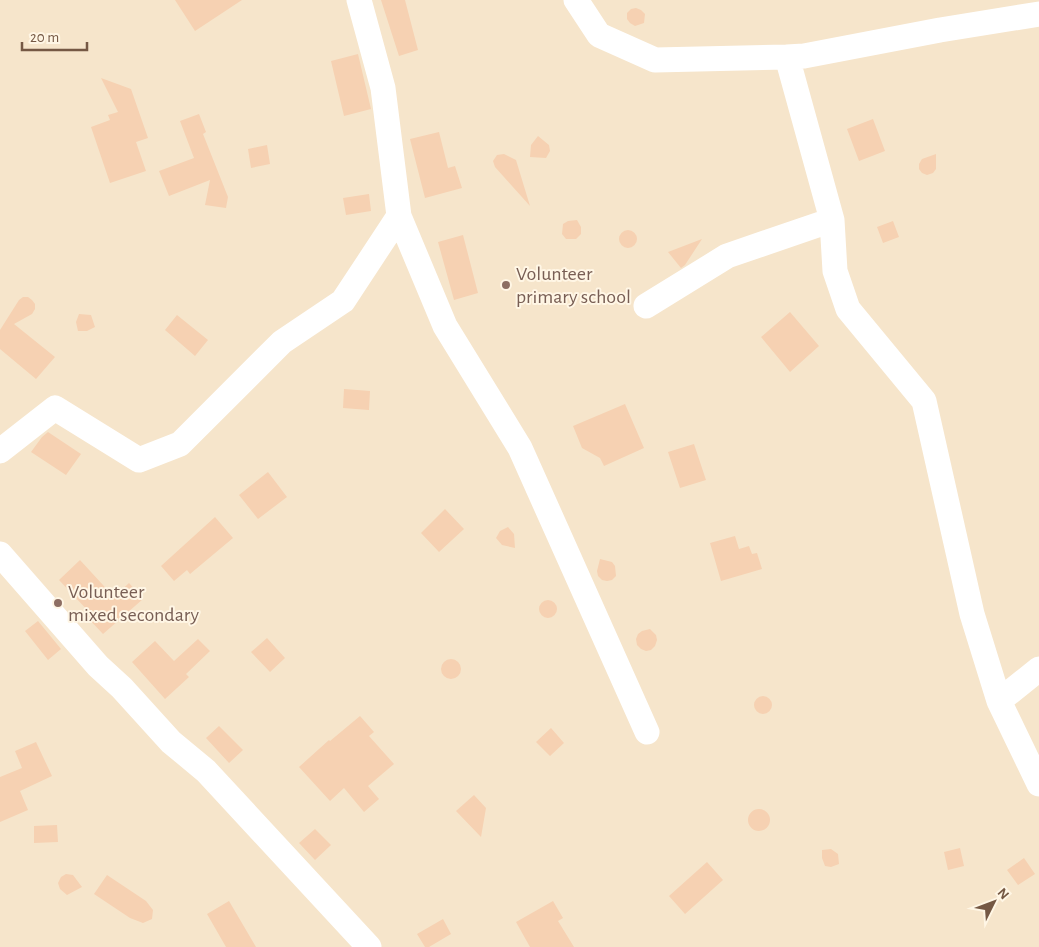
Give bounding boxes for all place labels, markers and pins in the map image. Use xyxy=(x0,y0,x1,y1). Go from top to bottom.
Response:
place label: Volunteer primary school xyxy=(516,264,631,307)
marker: Volunteer primary school xyxy=(500,279,512,291)
place label: Volunteer mixed secondary xyxy=(68,582,199,625)
marker: Volunteer mixed secondary xyxy=(52,597,64,609)

